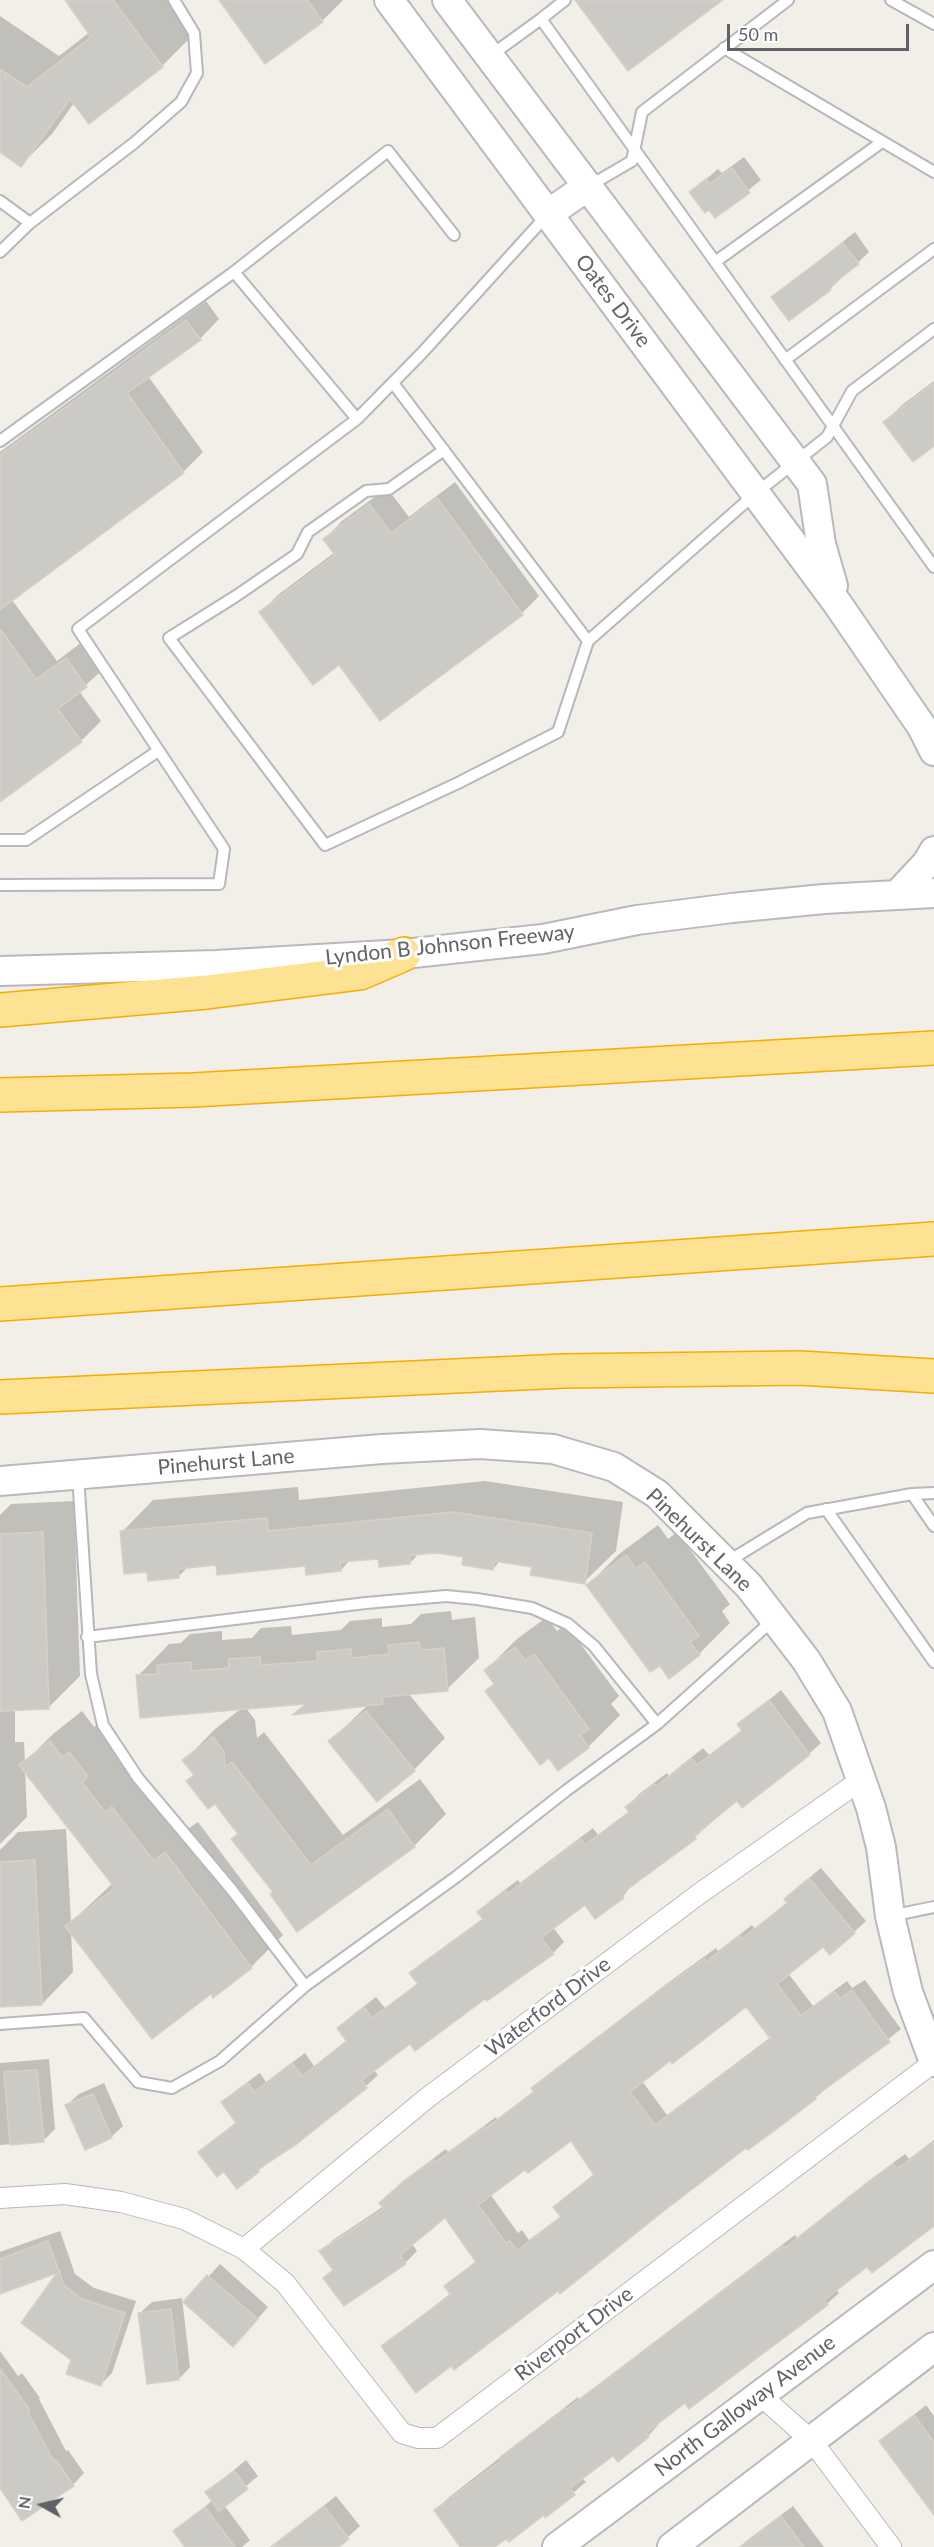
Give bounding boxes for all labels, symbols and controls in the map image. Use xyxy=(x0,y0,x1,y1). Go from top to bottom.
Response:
scale bar xyxy=(730,12,912,50)
text: 50 m xyxy=(738,23,778,45)
street label: Oates Drive xyxy=(570,250,656,352)
street label: Lyndon B Johnson Freeway xyxy=(324,919,576,971)
street label: Pinehurst Lane xyxy=(156,1443,296,1481)
street label: Pinehurst Lane xyxy=(641,1483,757,1597)
street label: Waterford Drive xyxy=(480,1952,616,2062)
street label: Riverport Drive xyxy=(510,2281,638,2387)
street label: North Galloway Avenue xyxy=(650,2330,840,2482)
north arrow xyxy=(12,2475,72,2535)
text: N xyxy=(13,2495,34,2510)

